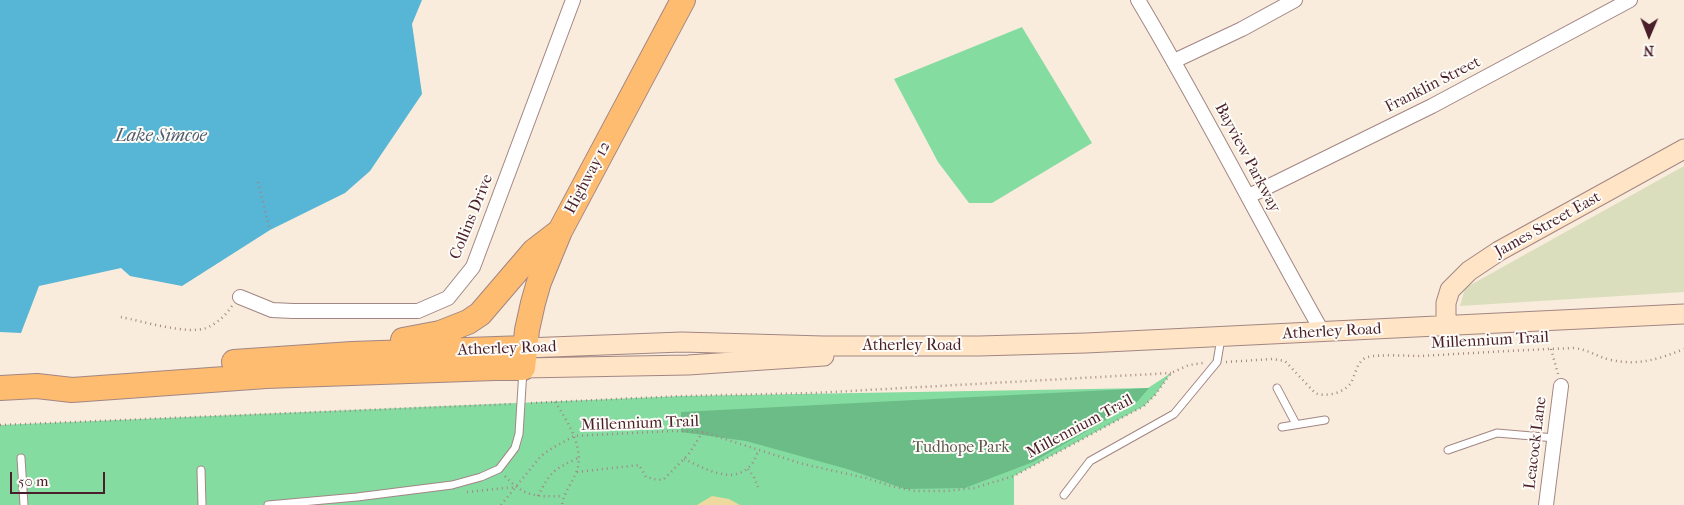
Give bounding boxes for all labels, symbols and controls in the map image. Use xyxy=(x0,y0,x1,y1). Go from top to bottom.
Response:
north arrow xyxy=(1624,10,1674,60)
text: N xyxy=(1643,42,1654,59)
street label: Franklin Street xyxy=(1382,53,1484,117)
street label: Bayview Parkway xyxy=(1210,100,1284,216)
water label: Lake Simcoe xyxy=(115,126,207,148)
street label: Highway 12 xyxy=(561,138,615,218)
street label: Collins Drive xyxy=(446,172,498,262)
street label: James Street East xyxy=(1492,188,1604,262)
street label: Atherley Road xyxy=(1282,320,1382,344)
street label: Millennium Trail xyxy=(1431,328,1549,354)
street label: Atherley Road xyxy=(862,336,962,356)
street label: Atherley Road xyxy=(457,338,557,360)
street label: Millennium Trail xyxy=(1023,391,1137,463)
street label: Leacock Lane xyxy=(1521,396,1551,490)
street label: Millennium Trail xyxy=(581,412,699,436)
park label: Tudhope Park xyxy=(913,438,1009,458)
scale bar xyxy=(12,462,108,494)
text: 50 m xyxy=(18,472,48,490)

